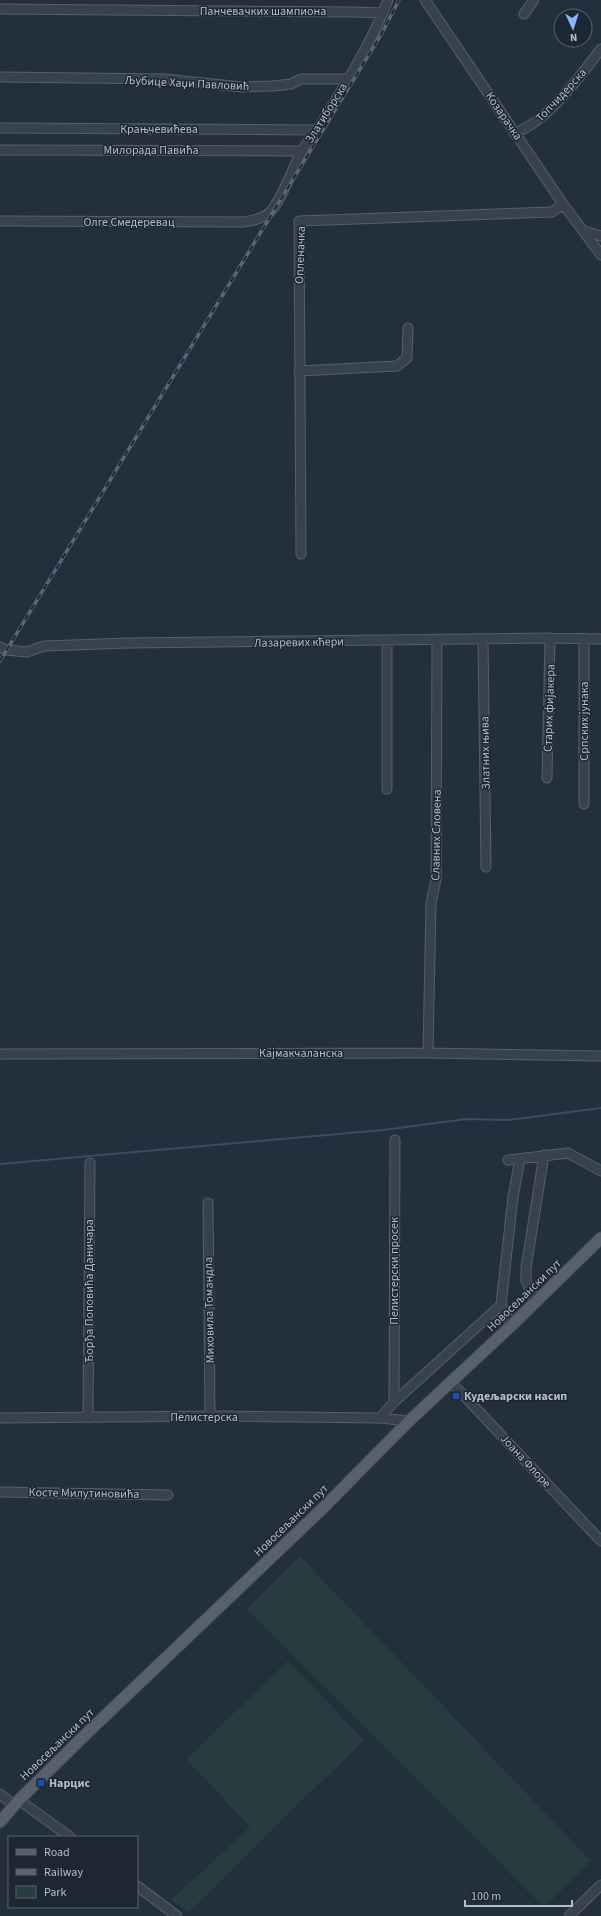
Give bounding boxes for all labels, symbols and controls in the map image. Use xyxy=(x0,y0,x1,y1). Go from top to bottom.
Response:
street label: Панчевачких шампиона xyxy=(200,3,326,20)
north arrow xyxy=(553,8,593,48)
text: N xyxy=(569,30,578,45)
street label: Топчидерска xyxy=(532,65,591,126)
street label: Љубице Хаџи Павловић xyxy=(124,72,250,95)
street label: Златиборска xyxy=(301,80,352,147)
street label: Козарачка xyxy=(481,89,526,144)
street label: Крањчевићева xyxy=(120,121,198,138)
street label: Милорада Павића xyxy=(104,142,198,159)
street label: Олге Смедеревац xyxy=(83,214,175,231)
street label: Опленачка xyxy=(291,226,310,284)
street label: Лазаревих кћери xyxy=(254,633,344,652)
street label: Старих фијакера xyxy=(539,664,560,752)
street label: Српских јунака xyxy=(576,681,593,761)
street label: Златних њива xyxy=(476,716,495,790)
street label: Славних Словена xyxy=(427,789,446,881)
street label: Кајмакчаланска xyxy=(259,1045,343,1062)
street label: Пелистерски просек xyxy=(386,1217,403,1325)
street label: Ђорђа Поповића Даничара xyxy=(81,1219,98,1363)
street label: Новосељански пут xyxy=(483,1255,566,1336)
street label: Миховила Томандла xyxy=(200,1257,219,1363)
place label: Кудељарски насип xyxy=(464,1388,567,1405)
marker: Кудељарски насип xyxy=(451,1391,461,1401)
street label: Пелистерска xyxy=(170,1409,238,1426)
street label: Јоана Флоре xyxy=(496,1431,555,1492)
street label: Новосељански пут xyxy=(250,1480,333,1561)
street label: Косте Милутиновића xyxy=(28,1484,140,1503)
street label: Новосељански пут xyxy=(16,1704,99,1785)
place label: Нарцис xyxy=(49,1775,90,1792)
marker: Нарцис xyxy=(36,1778,46,1788)
legend xyxy=(8,1836,138,1908)
text: Road xyxy=(44,1844,70,1861)
text: Railway xyxy=(44,1864,83,1881)
scale bar xyxy=(465,1882,572,1908)
text: Park xyxy=(44,1884,66,1901)
text: 100 m xyxy=(471,1888,501,1905)

